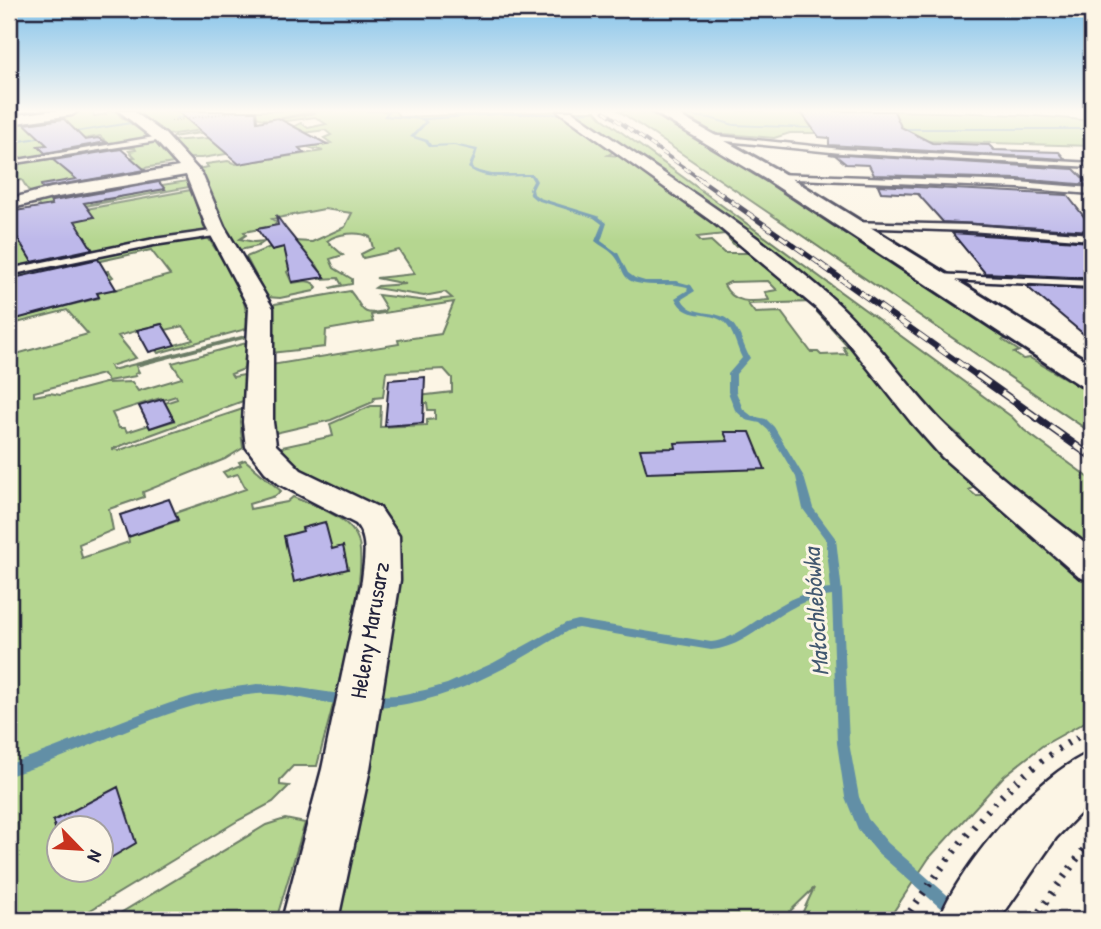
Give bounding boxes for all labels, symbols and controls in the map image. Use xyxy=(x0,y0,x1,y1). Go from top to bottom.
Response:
water label: Małochlebówka xyxy=(794,545,835,677)
street label: Heleny Marusarz xyxy=(342,559,396,701)
north arrow xyxy=(46,814,116,884)
text: N xyxy=(81,846,109,866)

